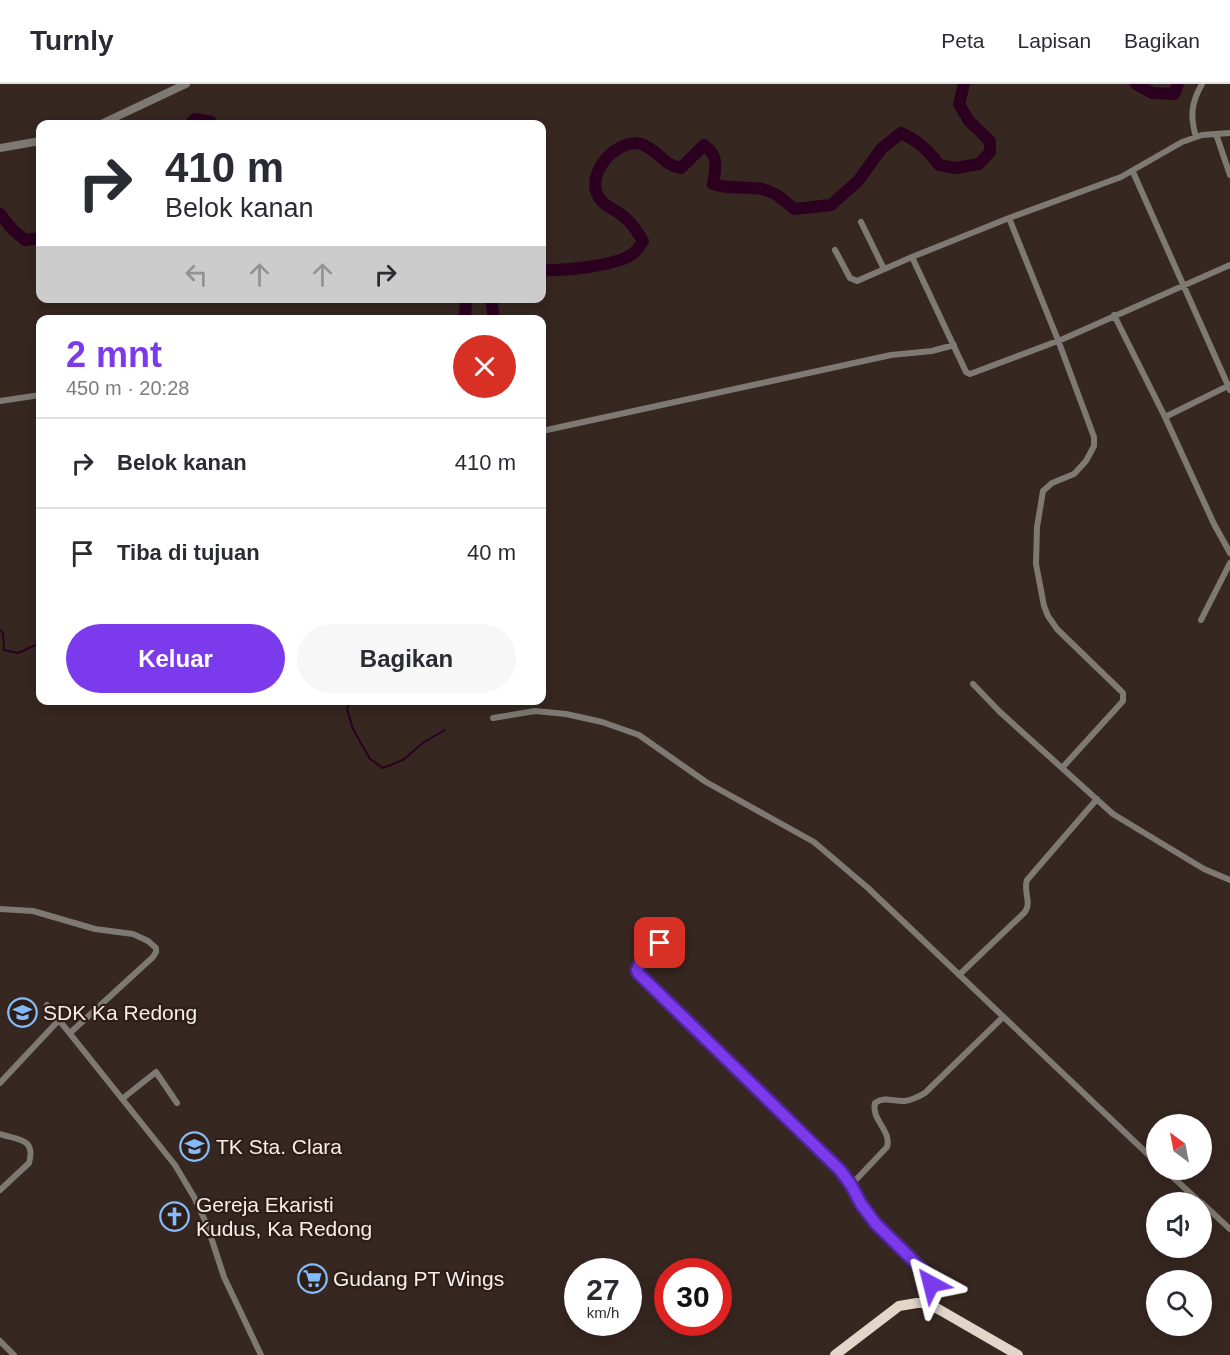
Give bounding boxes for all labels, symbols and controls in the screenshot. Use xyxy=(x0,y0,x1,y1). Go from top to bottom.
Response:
text: Turnly xyxy=(30,25,113,56)
text: Peta xyxy=(941,29,985,52)
text: Lapisan xyxy=(1018,29,1091,52)
text: Bagikan xyxy=(1124,29,1200,52)
icon: right xyxy=(66,144,144,222)
text: 410 m xyxy=(165,144,284,191)
text: Belok kanan xyxy=(165,193,314,223)
icon: left xyxy=(180,258,213,291)
icon: ahead xyxy=(243,258,276,291)
icon: ahead xyxy=(306,258,339,291)
icon: right xyxy=(369,258,402,291)
text: 2 mnt xyxy=(66,334,162,375)
button: close xyxy=(453,335,516,398)
text: 450 m · 20:28 xyxy=(66,377,189,399)
icon: right xyxy=(66,447,99,480)
text: Belok kanan xyxy=(117,450,247,475)
text: 410 m xyxy=(455,450,516,475)
icon: arrive xyxy=(66,537,99,570)
text: Tiba di tujuan xyxy=(117,540,260,565)
text: 40 m xyxy=(467,540,516,565)
button: Keluar xyxy=(66,624,285,693)
button: Bagikan xyxy=(297,624,516,693)
pin xyxy=(634,917,685,968)
icon: arrive xyxy=(643,926,676,959)
school or university icon: SDK Ka Redong xyxy=(6,997,38,1029)
place label: SDK Ka Redong xyxy=(43,1001,197,1024)
north arrow xyxy=(1146,1114,1212,1180)
map controls xyxy=(1146,1114,1212,1336)
school or university icon: TK Sta. Clara xyxy=(179,1131,211,1163)
place label: TK Sta. Clara xyxy=(216,1135,342,1158)
button: sound xyxy=(1146,1192,1212,1258)
place label: Gereja Ekaristi Kudus, Ka Redong xyxy=(196,1193,372,1240)
church icon: Gereja Ekaristi Kudus, Ka Redong xyxy=(159,1201,191,1233)
position arrow xyxy=(899,1252,963,1316)
speed limit sign: 30 xyxy=(654,1258,732,1336)
supermarket icon: Gudang PT Wings xyxy=(296,1263,328,1295)
place label: Gudang PT Wings xyxy=(333,1267,504,1290)
button: search xyxy=(1146,1270,1212,1336)
text: 27 xyxy=(586,1273,620,1306)
text: km/h xyxy=(587,1304,619,1321)

